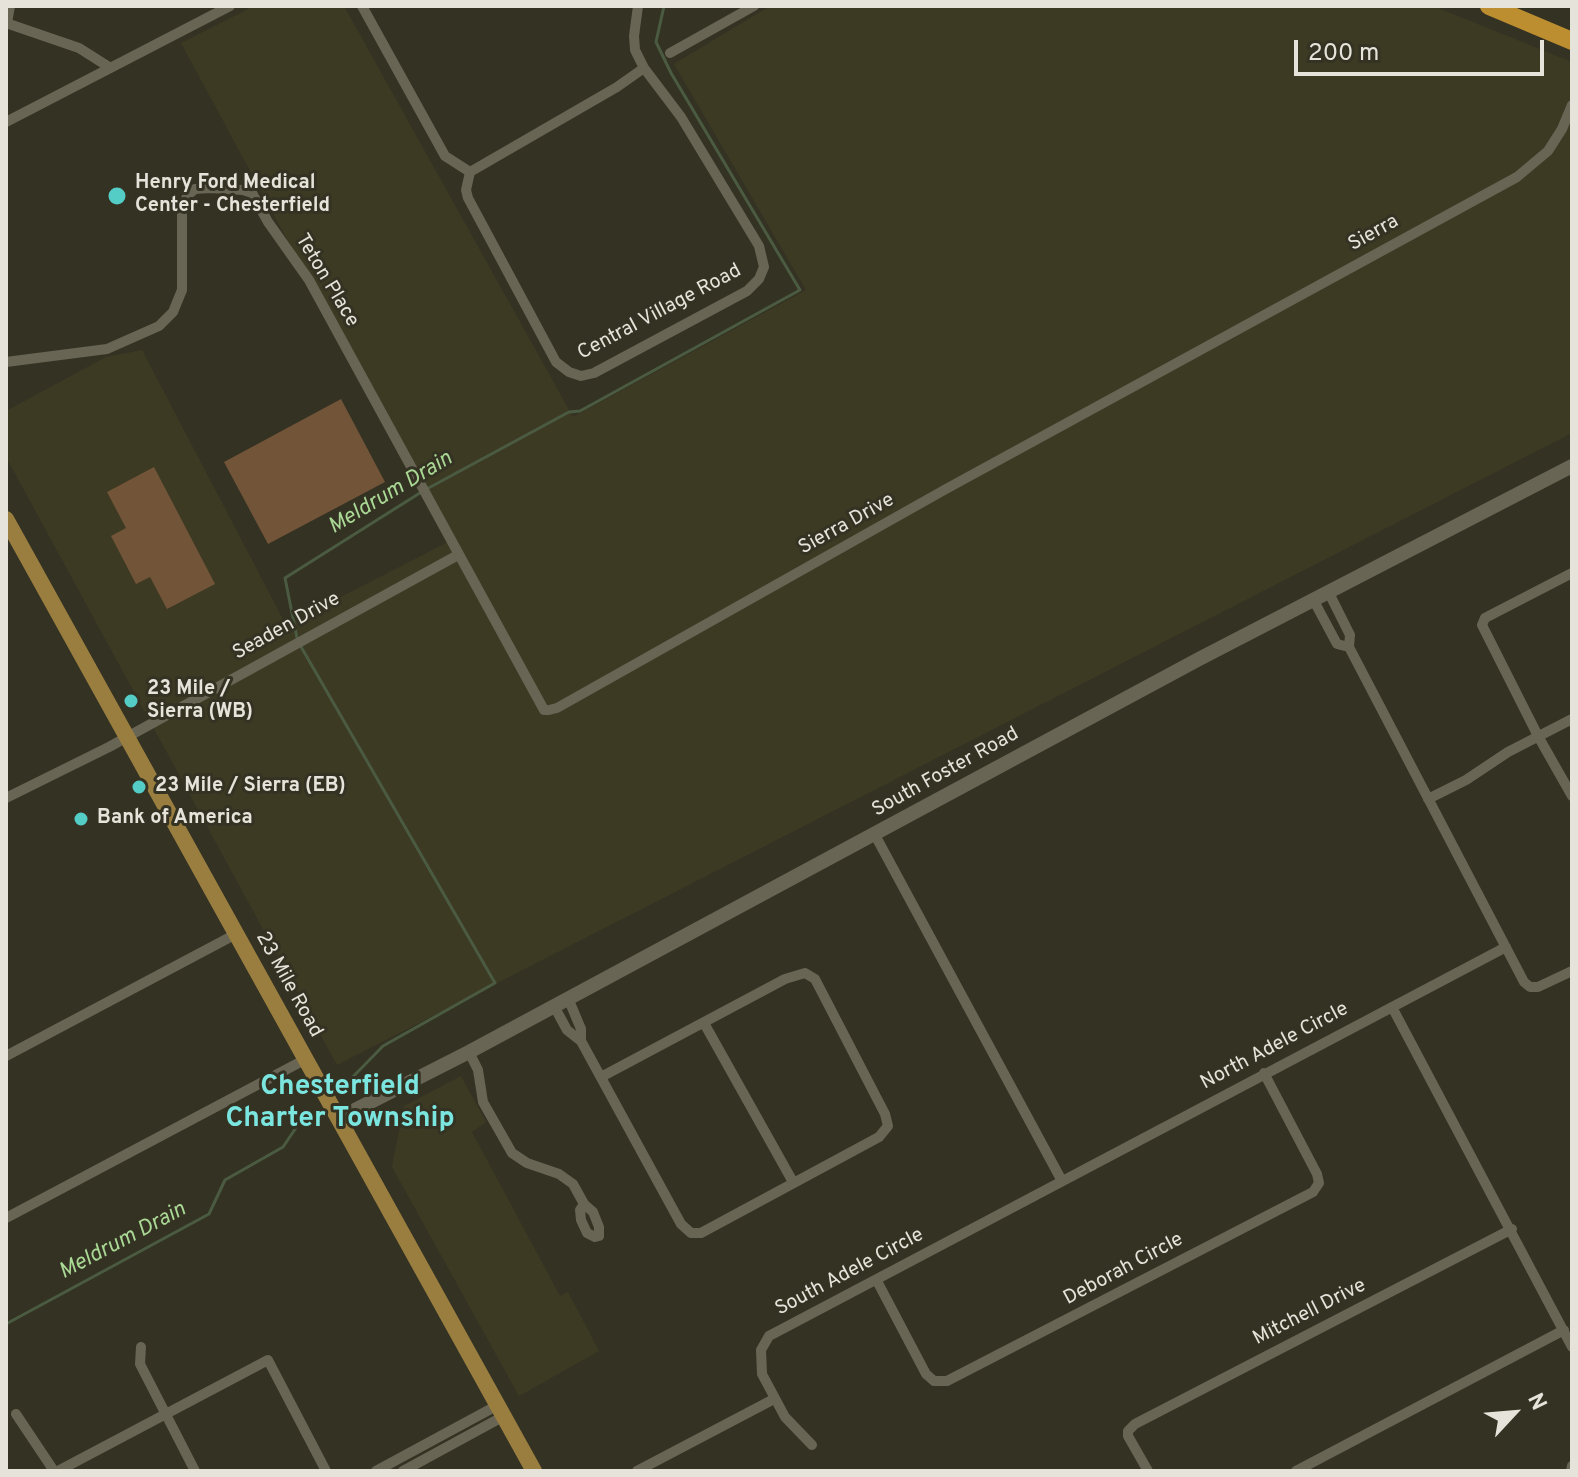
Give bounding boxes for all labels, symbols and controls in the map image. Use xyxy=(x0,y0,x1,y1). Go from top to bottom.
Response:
scale bar xyxy=(1298,24,1548,74)
text: 200 m xyxy=(1308,39,1379,69)
place label: Henry Ford Medical Center - Chesterfield xyxy=(135,172,330,219)
marker: Henry Ford Medical Center - Chesterfield xyxy=(106,185,128,207)
street label: Sierra xyxy=(1345,211,1403,257)
street label: Teton Place xyxy=(289,230,363,332)
street label: Central Village Road xyxy=(574,260,746,366)
water label: Meldrum Drain xyxy=(324,447,458,541)
street label: Sierra Drive xyxy=(795,489,899,561)
street label: Seaden Drive xyxy=(229,588,345,666)
place label: 23 Mile / Sierra (WB) xyxy=(147,678,253,725)
marker: 23 Mile / Sierra (WB) xyxy=(122,692,140,710)
street label: South Foster Road xyxy=(868,723,1024,823)
place label: 23 Mile / Sierra (EB) xyxy=(155,775,346,799)
marker: 23 Mile / Sierra (EB) xyxy=(130,778,148,796)
place label: Bank of America xyxy=(97,807,253,831)
marker: Bank of America xyxy=(72,810,90,828)
street label: 23 Mile Road xyxy=(249,928,327,1042)
street label: North Adele Circle xyxy=(1197,998,1353,1096)
district label: Chesterfield Charter Township xyxy=(225,1071,455,1137)
water label: Meldrum Drain xyxy=(55,1197,191,1287)
street label: South Adele Circle xyxy=(772,1224,928,1322)
street label: Deborah Circle xyxy=(1060,1228,1188,1312)
street label: Mitchell Drive xyxy=(1250,1274,1370,1352)
north arrow xyxy=(1474,1373,1554,1453)
text: N xyxy=(1520,1389,1552,1415)

